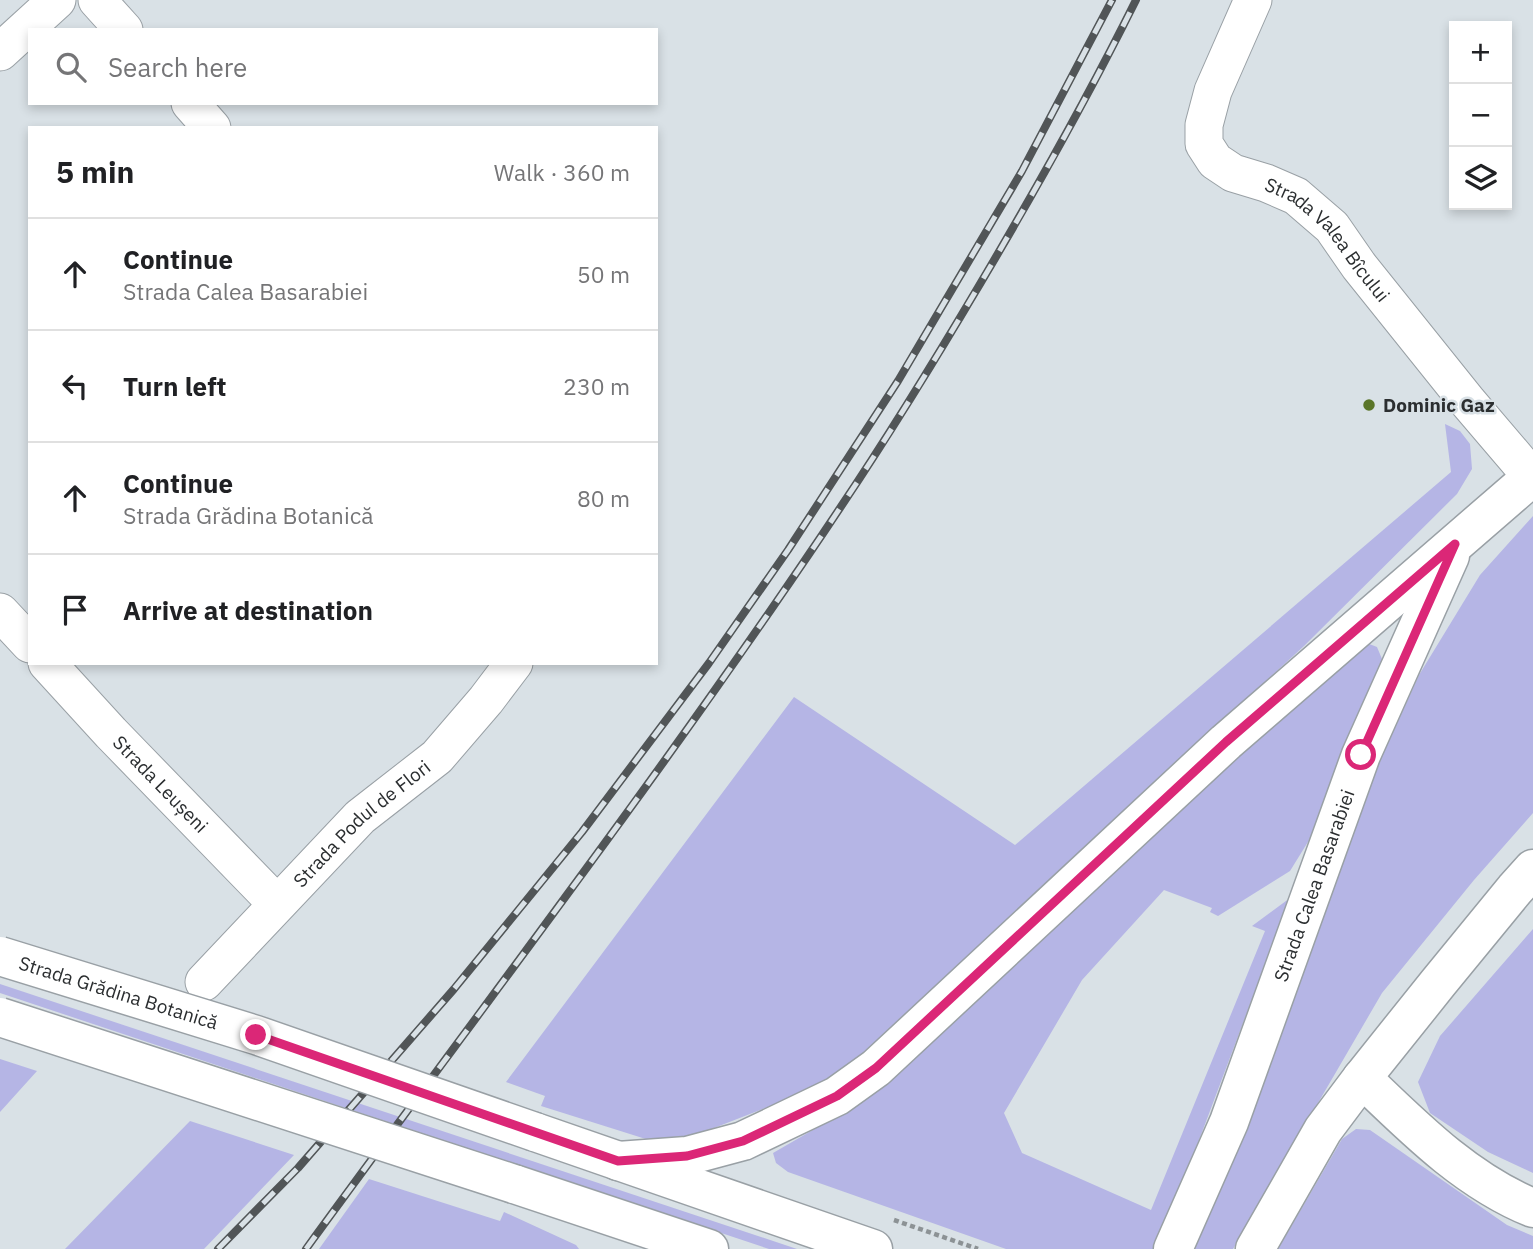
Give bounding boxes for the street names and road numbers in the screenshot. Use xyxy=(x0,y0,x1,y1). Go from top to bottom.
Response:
street label: Strada Valea Bîcului xyxy=(1261,172,1395,307)
street label: Strada Leușeni xyxy=(108,730,213,838)
street label: Strada Podul de Flori xyxy=(288,755,435,892)
street label: Strada Calea Basarabiei xyxy=(1268,786,1360,985)
street label: Strada Grădina Botanică xyxy=(16,951,221,1035)

